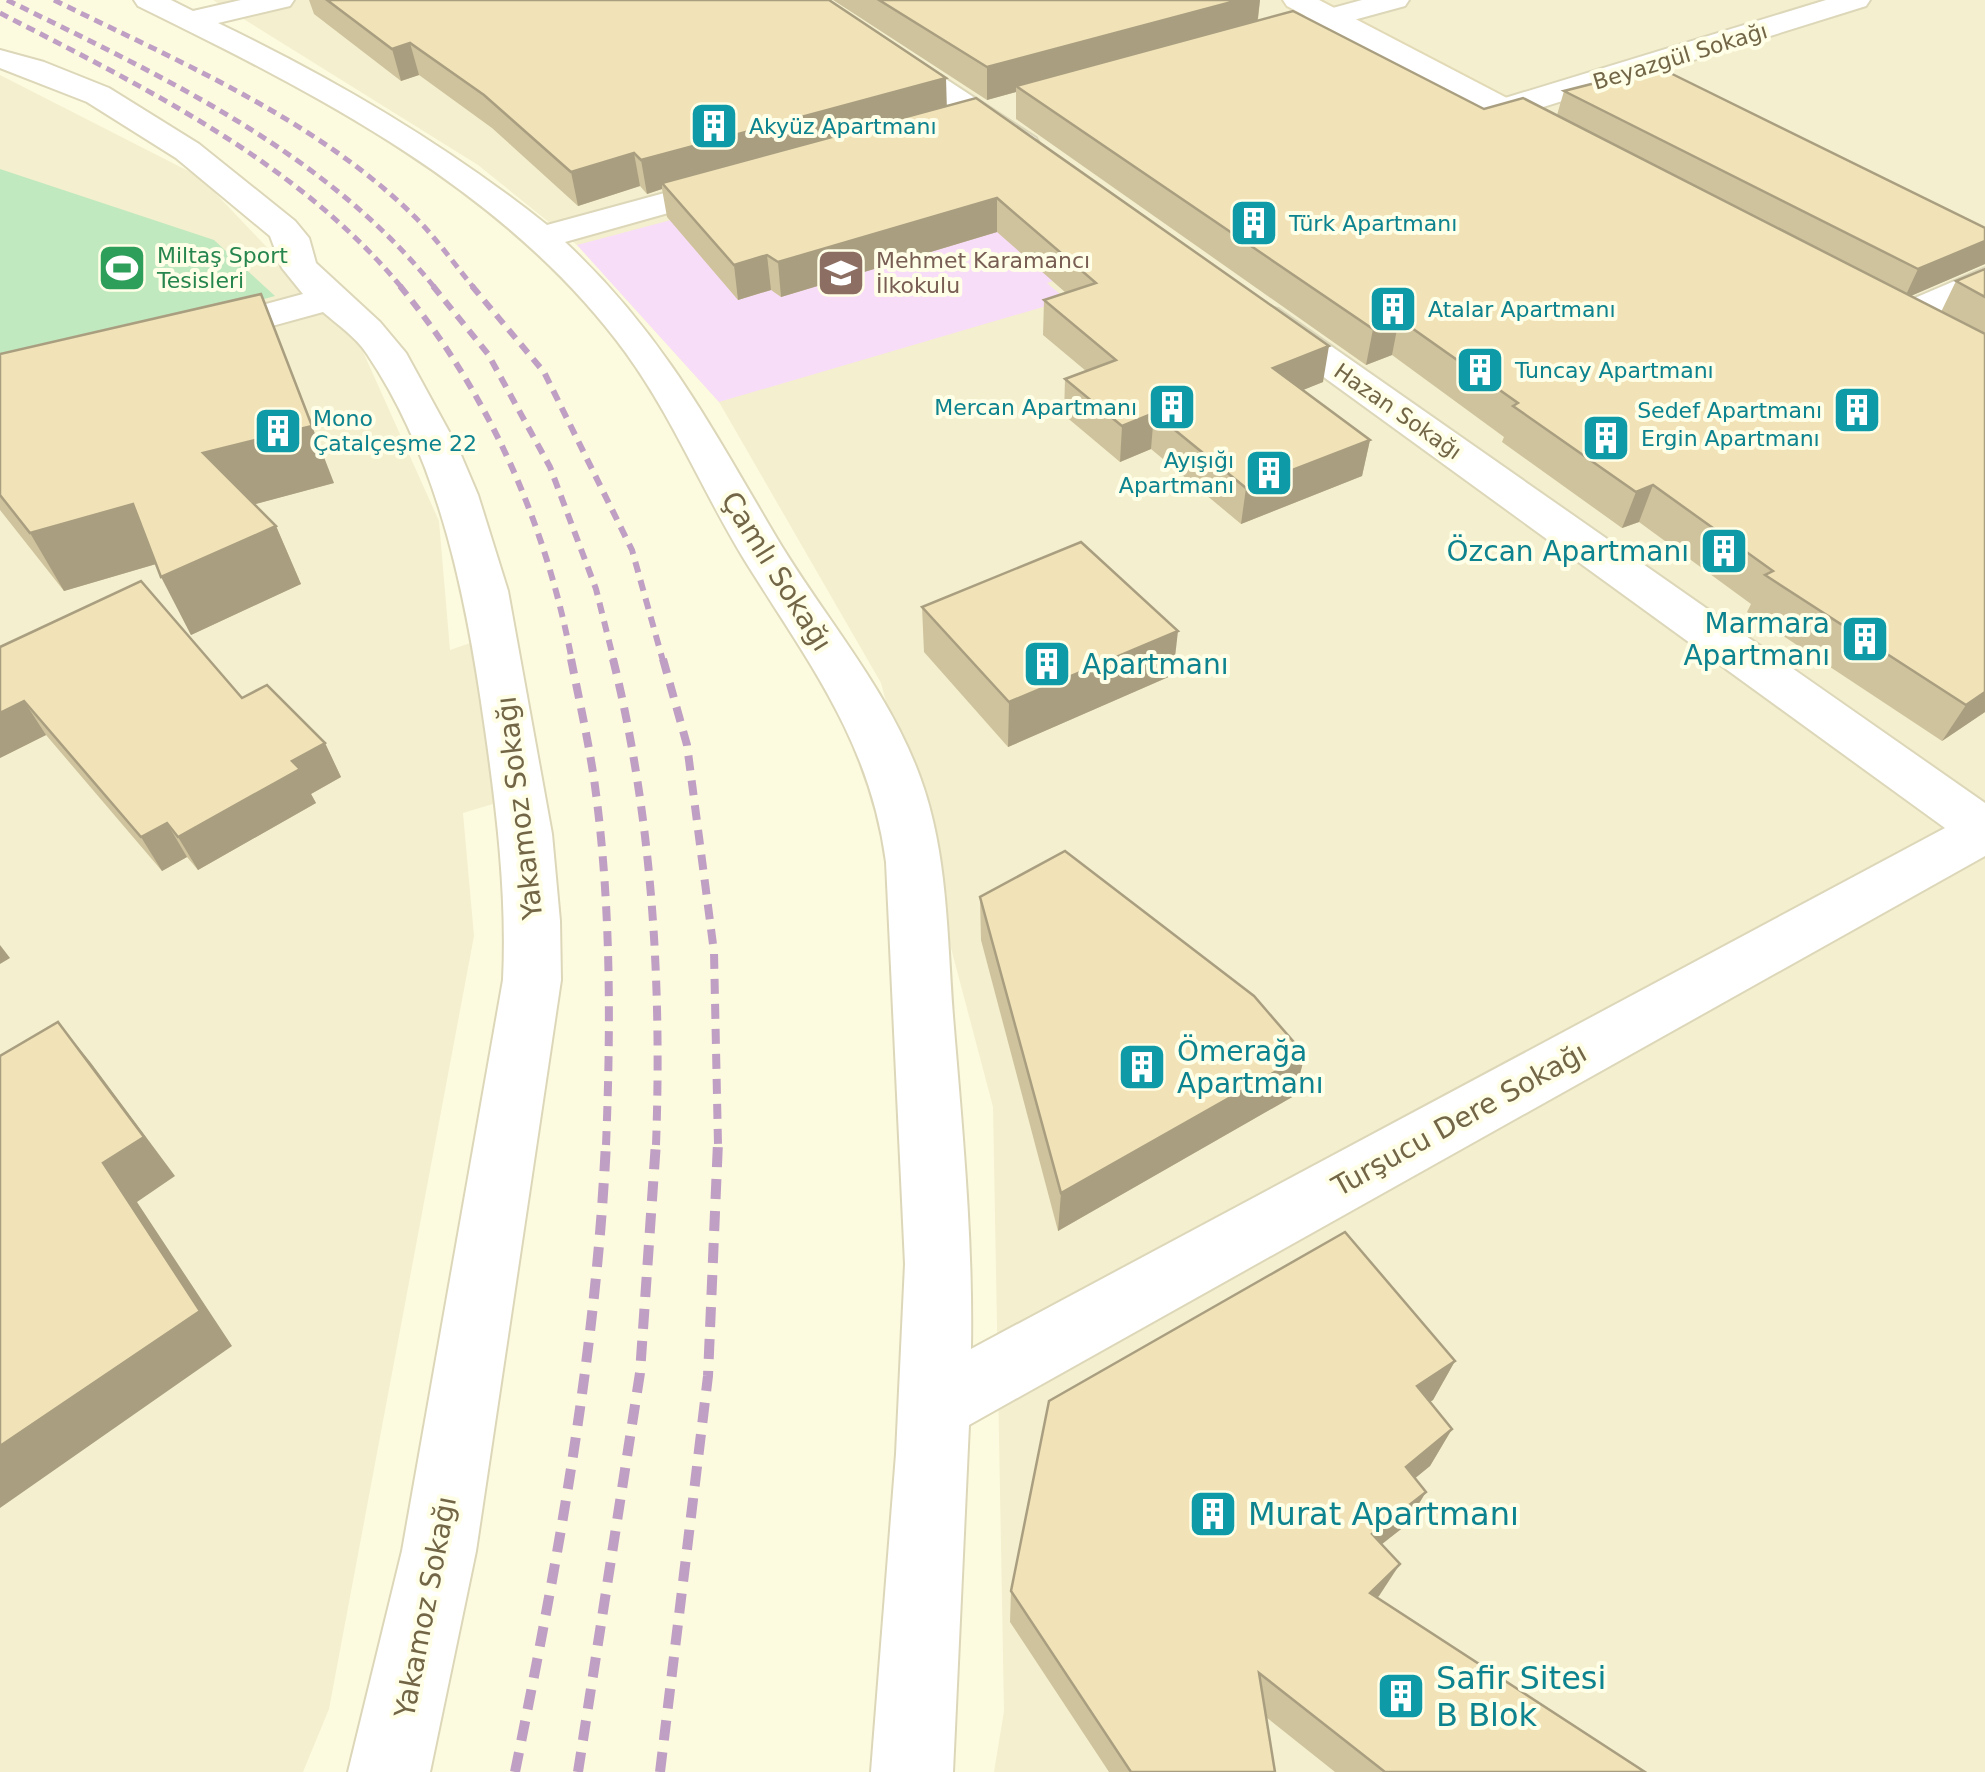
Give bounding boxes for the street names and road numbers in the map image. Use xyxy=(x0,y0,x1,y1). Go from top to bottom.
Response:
street label: Beyazgül Sokağı xyxy=(1590,18,1770,95)
street label: Hazan Sokağı xyxy=(1329,358,1466,464)
street label: Çamlı Sokağı xyxy=(714,485,839,657)
street label: Yakamoz Sokağı xyxy=(489,694,550,922)
street label: Turşucu Dere Sokağı xyxy=(1325,1036,1592,1204)
street label: Yakamoz Sokağı xyxy=(388,1494,463,1721)

